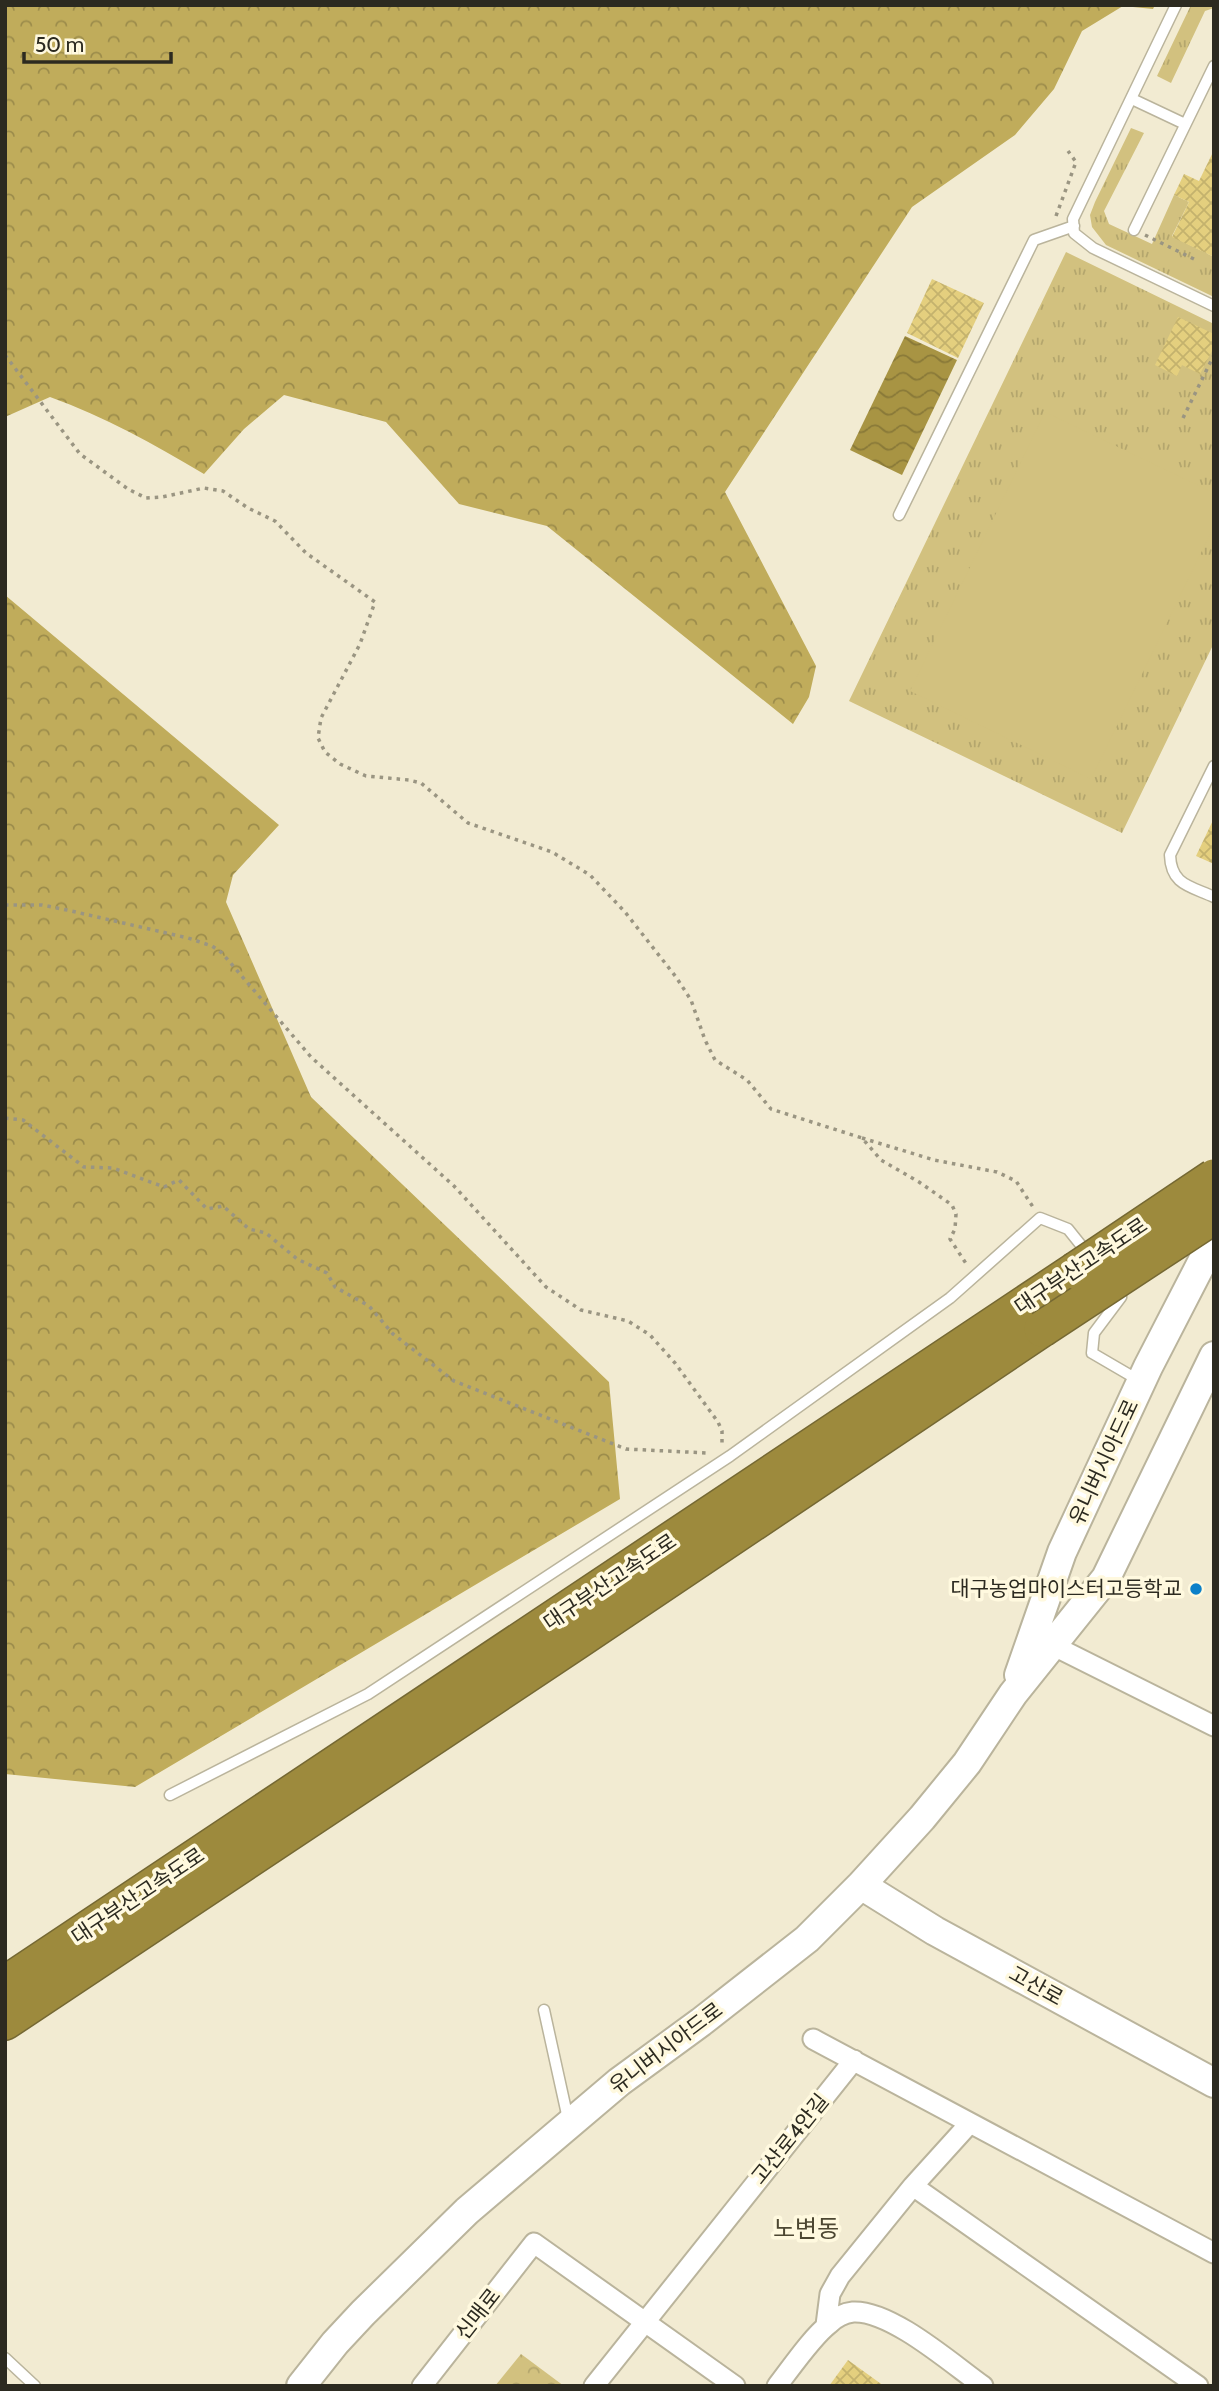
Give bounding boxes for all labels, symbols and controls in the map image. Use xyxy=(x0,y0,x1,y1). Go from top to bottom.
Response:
scale bar xyxy=(24,21,172,65)
text: 50 m xyxy=(35,32,84,57)
street label: 대구부산고속도로 xyxy=(1010,1212,1152,1319)
street label: 유니버시아드로 xyxy=(1064,1395,1143,1528)
street label: 대구부산고속도로 xyxy=(539,1528,681,1635)
place label: 대구농업마이스터고등학교 xyxy=(950,1576,1182,1601)
marker: 대구농업마이스터고등학교 xyxy=(1188,1581,1204,1597)
street label: 대구부산고속도로 xyxy=(67,1842,209,1949)
street label: 고산로 xyxy=(1005,1961,1068,2011)
street label: 유니버시아드로 xyxy=(604,1997,727,2098)
street label: 고산로4안길 xyxy=(746,2089,834,2189)
district label: 노변동 xyxy=(773,2214,839,2243)
street label: 신매로 xyxy=(450,2283,505,2344)

